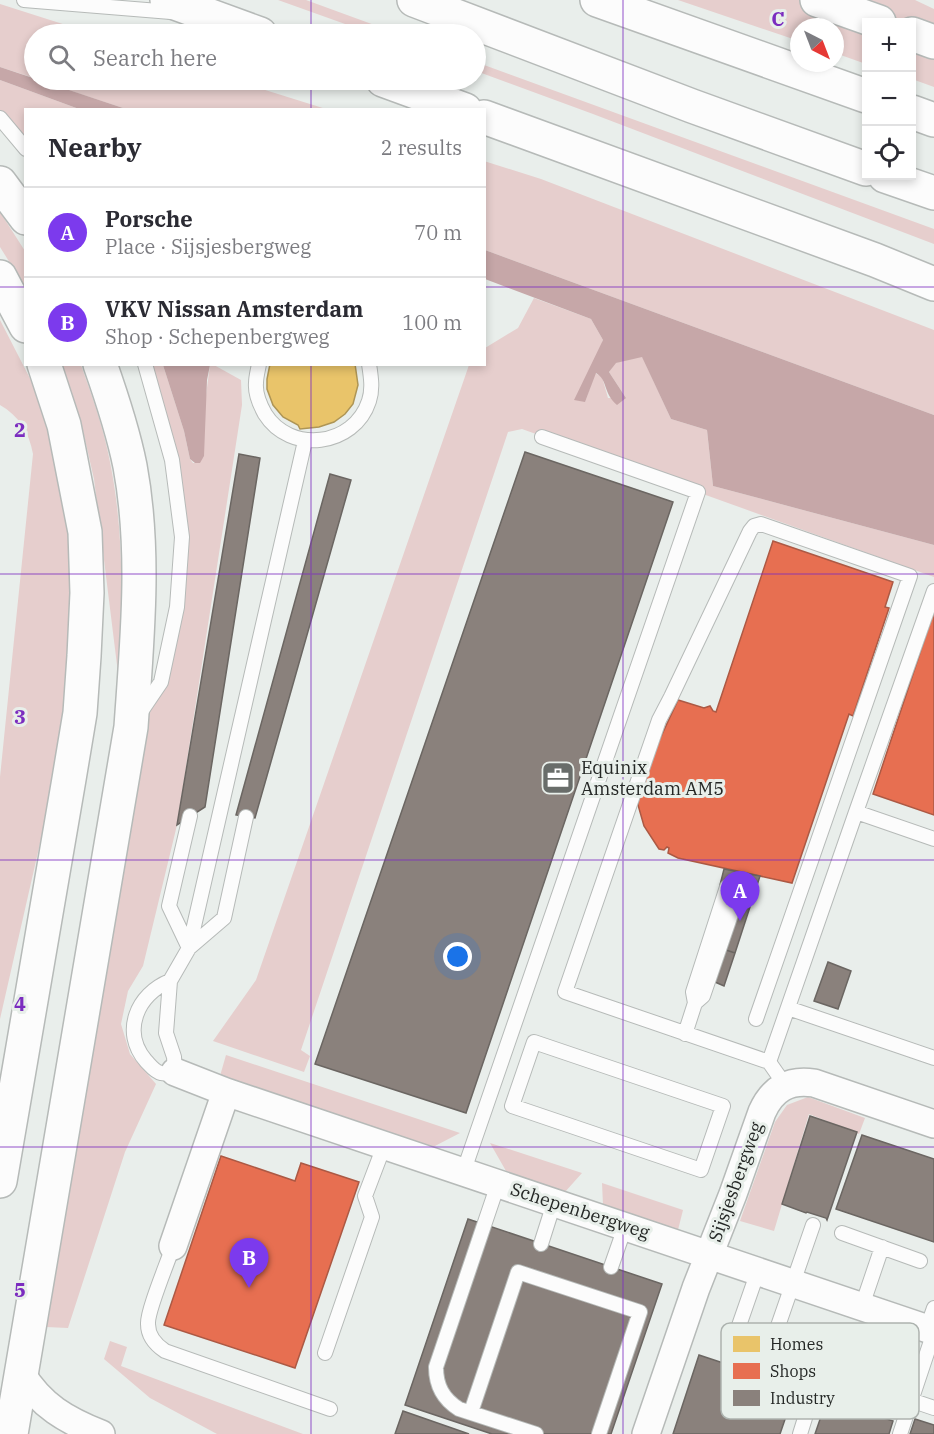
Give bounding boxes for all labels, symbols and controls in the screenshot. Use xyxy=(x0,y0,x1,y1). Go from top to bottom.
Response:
text: C xyxy=(771,5,785,32)
north arrow xyxy=(790,18,844,72)
map controls xyxy=(862,18,916,180)
button: + xyxy=(862,18,916,72)
search box xyxy=(24,24,486,90)
icon: search xyxy=(45,41,78,74)
text: Search here xyxy=(93,43,217,72)
button: − xyxy=(862,72,916,126)
button: locate xyxy=(862,126,916,180)
text: Nearby xyxy=(48,130,142,164)
text: 2 results xyxy=(381,134,462,161)
text: Porsche xyxy=(105,204,193,233)
text: A xyxy=(61,219,74,246)
text: 70 m xyxy=(414,219,462,246)
text: Place · Sijsjesbergweg xyxy=(105,233,311,260)
text: VKV Nissan Amsterdam xyxy=(105,294,363,323)
text: B xyxy=(60,309,75,336)
text: 100 m xyxy=(402,309,462,336)
text: Shop · Schepenbergweg xyxy=(105,323,329,350)
text: 2 xyxy=(14,416,26,443)
text: 3 xyxy=(14,703,26,730)
place label: Equinix Amsterdam AM5 xyxy=(581,756,724,800)
office icon: Equinix Amsterdam AM5 xyxy=(540,760,576,796)
pin: A xyxy=(720,872,760,921)
your location xyxy=(443,942,472,971)
text: 4 xyxy=(14,990,26,1017)
street label: Sijsjesbergweg xyxy=(703,1118,768,1245)
street label: Schepenbergweg xyxy=(508,1177,653,1244)
pin: B xyxy=(230,1238,268,1288)
text: 5 xyxy=(14,1276,26,1303)
legend xyxy=(721,1323,919,1419)
text: Homes xyxy=(770,1334,823,1354)
text: Shops xyxy=(770,1361,816,1381)
text: Industry xyxy=(770,1388,835,1408)

